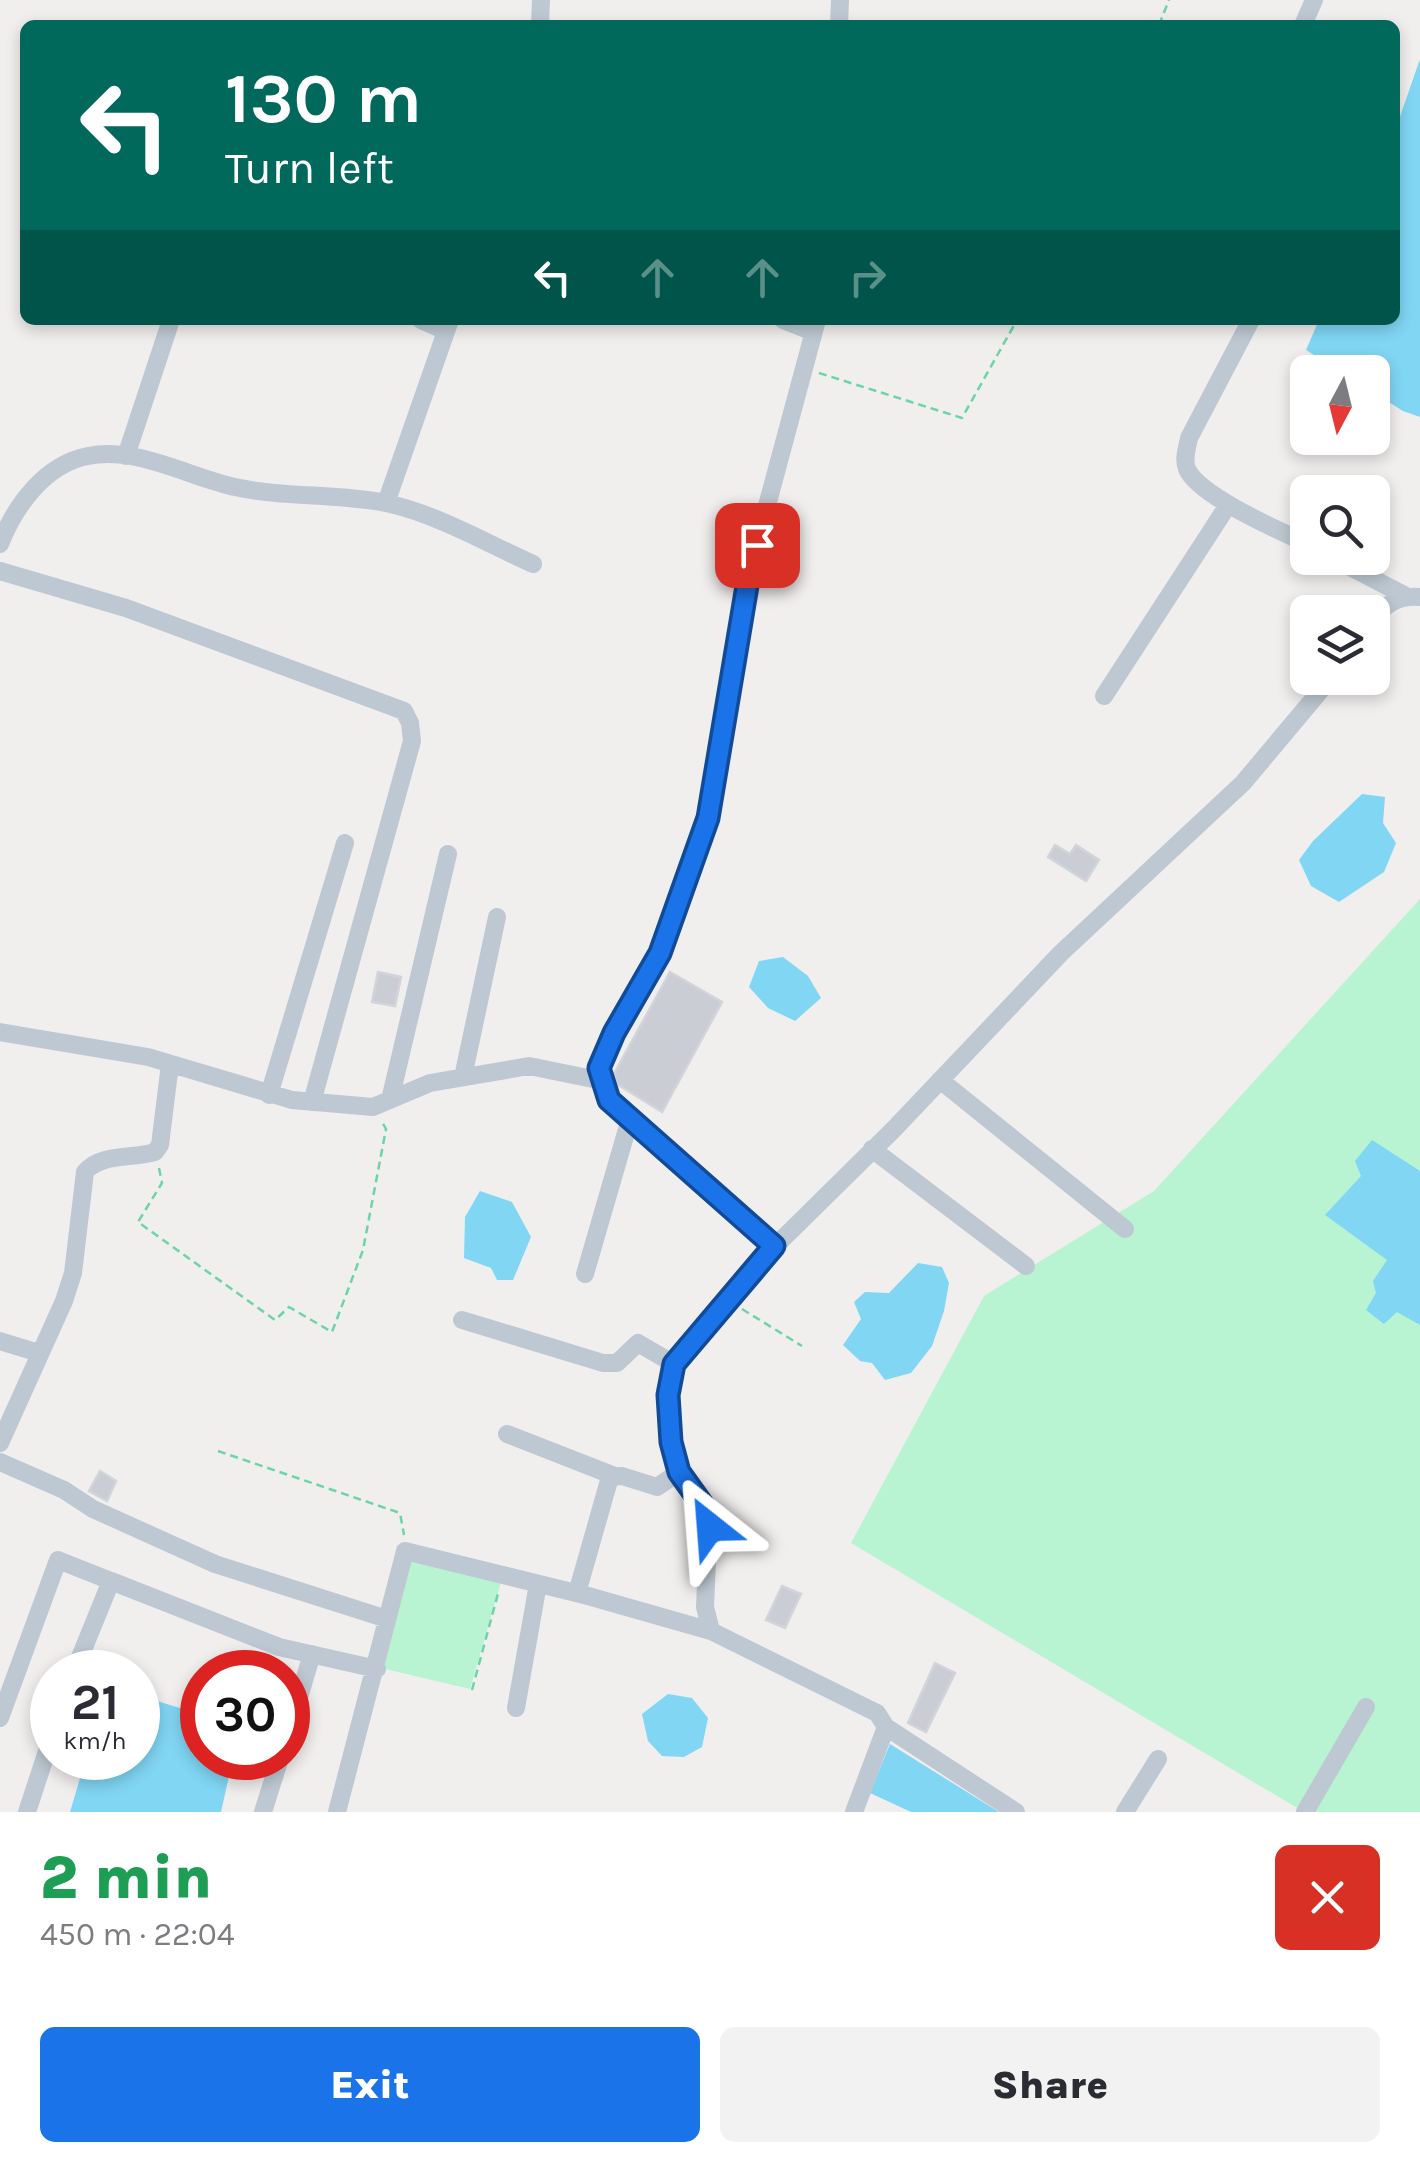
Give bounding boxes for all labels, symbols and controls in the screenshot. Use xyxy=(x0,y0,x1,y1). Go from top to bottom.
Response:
text: 130 m xyxy=(225,58,422,140)
icon: left xyxy=(60,60,190,190)
text: Turn left xyxy=(225,142,394,194)
icon: left xyxy=(525,250,580,305)
icon: ahead xyxy=(630,250,685,305)
icon: ahead xyxy=(735,250,790,305)
icon: right xyxy=(840,250,895,305)
north arrow xyxy=(1290,355,1390,455)
map controls xyxy=(1290,355,1390,695)
button: search xyxy=(1290,475,1390,575)
pin xyxy=(715,503,800,588)
icon: arrive xyxy=(730,518,785,573)
button: layers xyxy=(1290,595,1390,695)
position arrow xyxy=(658,1475,762,1579)
speed limit sign: 30 xyxy=(180,1650,310,1780)
text: 21 xyxy=(71,1673,119,1732)
text: km/h xyxy=(63,1726,127,1755)
text: 2 min xyxy=(40,1843,212,1913)
button: close xyxy=(1275,1845,1380,1950)
text: 450 m · 22:04 xyxy=(40,1916,235,1953)
button: Exit xyxy=(40,2027,700,2142)
button: Share xyxy=(720,2027,1380,2142)

